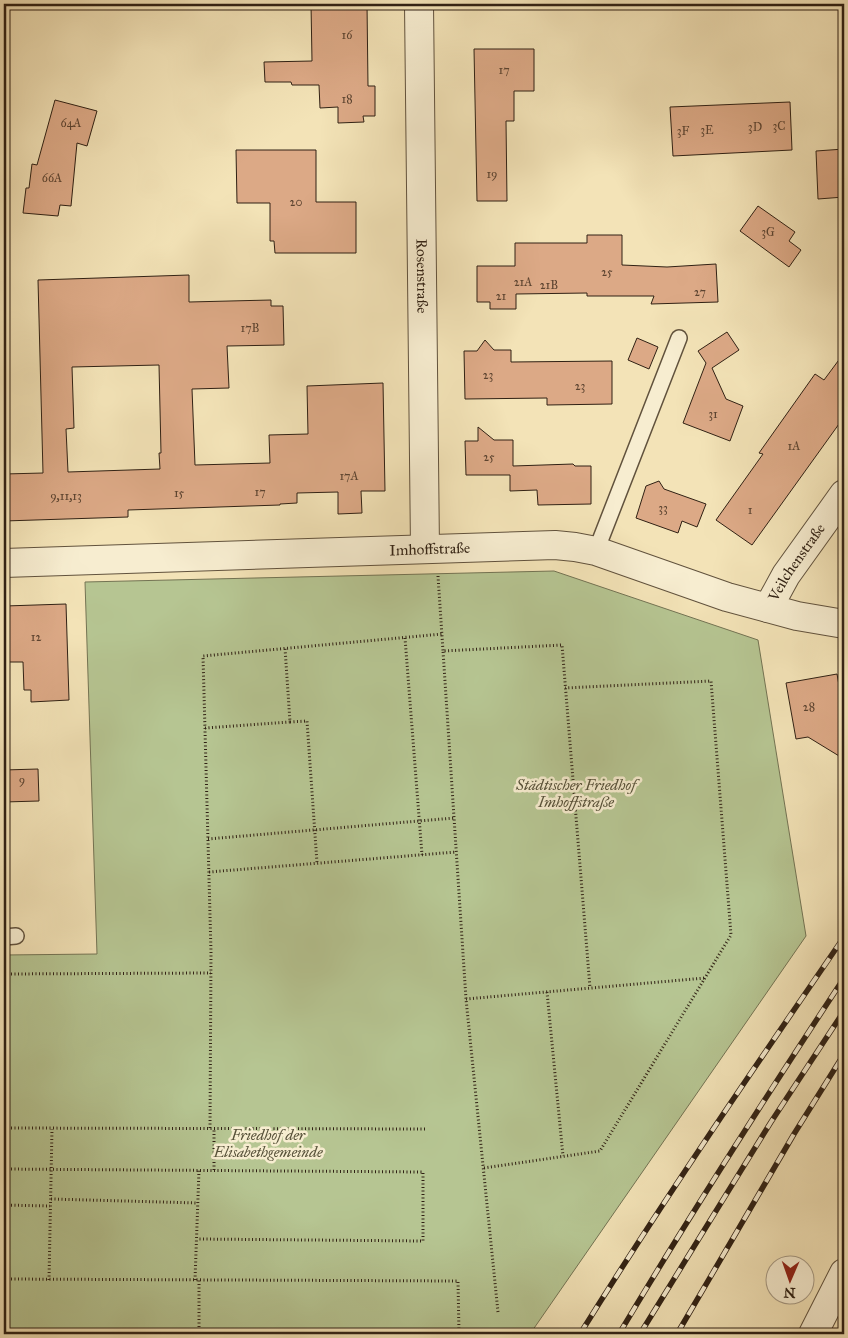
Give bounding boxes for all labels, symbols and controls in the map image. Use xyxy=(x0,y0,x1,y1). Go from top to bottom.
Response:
house number: 16 xyxy=(342,28,353,42)
house number: 17 xyxy=(498,63,510,77)
house number: 18 xyxy=(341,92,353,106)
house number: 64A xyxy=(61,116,81,130)
house number: 3C xyxy=(773,119,785,133)
house number: 3D xyxy=(748,120,762,134)
house number: 3E xyxy=(700,123,714,137)
house number: 3F xyxy=(677,124,689,138)
house number: 19 xyxy=(486,167,498,181)
house number: 66A xyxy=(42,171,62,185)
house number: 20 xyxy=(290,195,302,209)
house number: 3G xyxy=(761,225,775,239)
street label: Rosenstraße xyxy=(413,238,431,313)
house number: 25 xyxy=(601,265,613,279)
house number: 21A xyxy=(514,275,532,289)
house number: 21B xyxy=(540,278,558,292)
house number: 27 xyxy=(694,285,706,299)
house number: 21 xyxy=(496,289,507,303)
house number: 17B xyxy=(240,321,260,335)
house number: 23 xyxy=(483,368,494,382)
house number: 23 xyxy=(575,379,586,393)
house number: 31 xyxy=(708,407,718,421)
house number: 1A xyxy=(788,439,800,453)
house number: 25 xyxy=(483,450,495,464)
house number: 17A xyxy=(339,469,359,483)
house number: 17 xyxy=(254,485,266,499)
house number: 15 xyxy=(174,486,185,500)
house number: 9,11,13 xyxy=(50,489,82,503)
house number: 33 xyxy=(658,501,668,515)
house number: 1 xyxy=(748,503,753,517)
street label: Veilchenstraße xyxy=(764,520,829,605)
street label: Imhoffstraße xyxy=(389,539,470,559)
house number: 12 xyxy=(31,630,41,644)
house number: 28 xyxy=(803,700,815,714)
house number: 9 xyxy=(19,773,25,787)
park label: Städtischer Friedhof Imhoffstraße xyxy=(515,776,640,811)
park label: Friedhof der Elisabethgemeinde xyxy=(212,1126,323,1161)
north arrow xyxy=(766,1256,816,1306)
text: N xyxy=(783,1284,796,1301)

